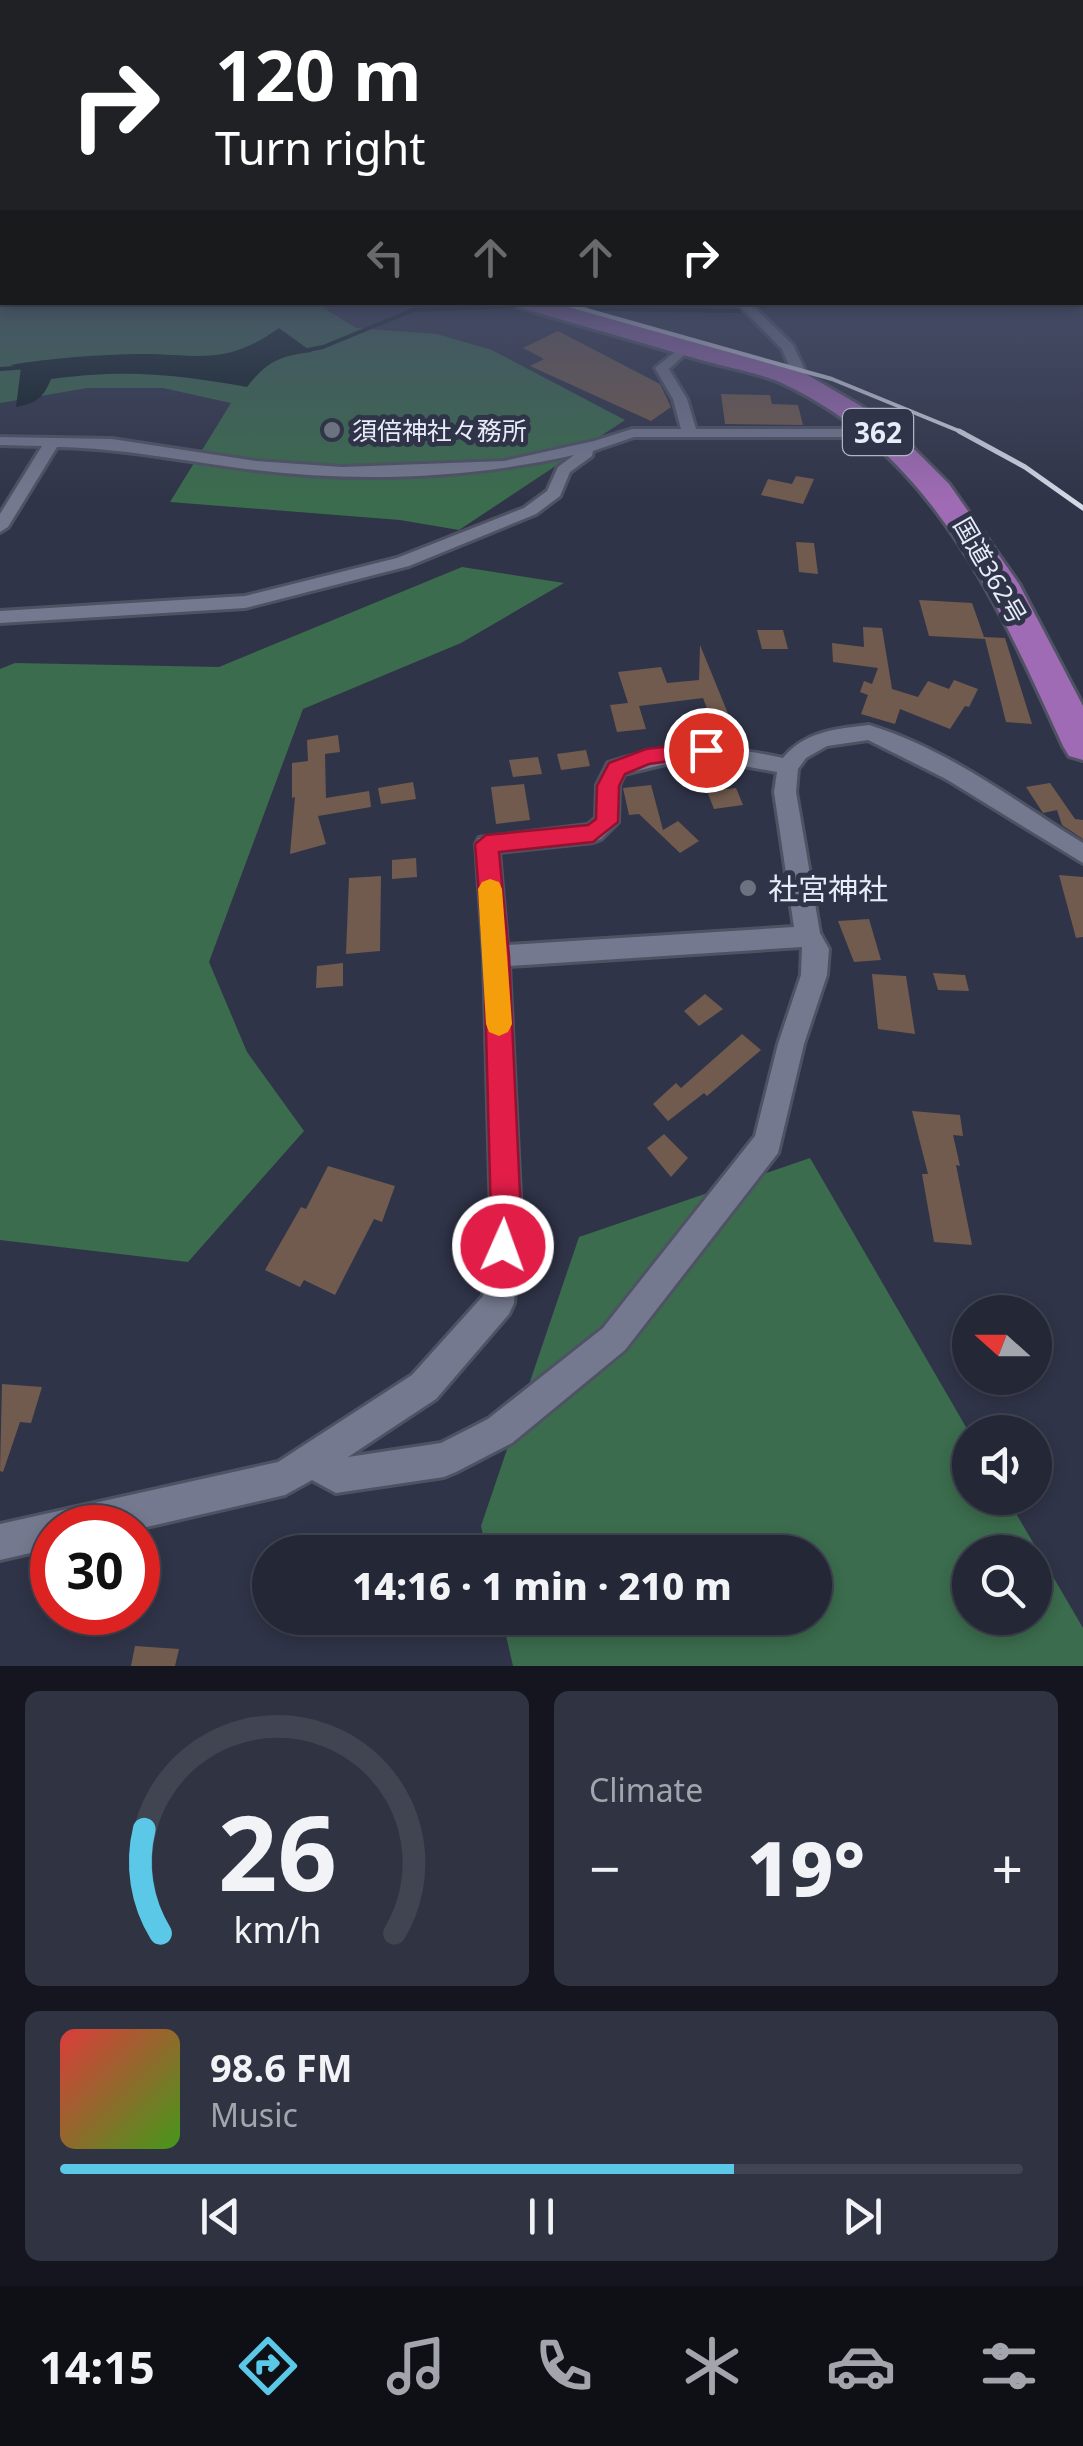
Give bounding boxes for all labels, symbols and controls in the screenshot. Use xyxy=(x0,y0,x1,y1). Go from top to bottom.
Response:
text: 120 m xyxy=(215,26,422,122)
icon: right xyxy=(50,40,180,170)
text: Turn right xyxy=(215,117,426,178)
icon: left xyxy=(358,230,413,285)
icon: ahead xyxy=(463,230,518,285)
icon: ahead xyxy=(568,230,623,285)
icon: right xyxy=(673,230,728,285)
road number: 362 xyxy=(843,409,913,455)
place label: 須倍神社々務所 xyxy=(352,413,527,447)
marker: 須倍神社々務所 xyxy=(321,419,343,441)
street label: 国道362号 xyxy=(947,510,1035,630)
pin xyxy=(664,708,749,793)
icon: arrive xyxy=(679,723,734,778)
place label: 社宮神社 xyxy=(768,868,888,909)
marker: 社宮神社 xyxy=(737,877,759,899)
position arrow xyxy=(451,1194,555,1298)
north arrow xyxy=(952,1295,1052,1395)
map controls xyxy=(952,1295,1052,1635)
button: sound xyxy=(952,1415,1052,1515)
speed limit sign: 30 xyxy=(30,1505,160,1635)
button: search xyxy=(952,1535,1052,1635)
text: 14:16 · 1 min · 210 m xyxy=(352,1559,732,1611)
text: Climate xyxy=(589,1768,703,1811)
text: 26 xyxy=(218,1780,336,1921)
text: 19° xyxy=(747,1816,865,1918)
text: − xyxy=(589,1830,620,1905)
text: + xyxy=(992,1830,1023,1905)
text: km/h xyxy=(233,1905,321,1953)
text: 98.6 FM xyxy=(210,2041,352,2093)
text: Music xyxy=(210,2093,298,2136)
icon: previous xyxy=(193,2189,248,2244)
icon: pause xyxy=(514,2189,569,2244)
icon: next xyxy=(835,2189,890,2244)
icon: directions xyxy=(233,2331,303,2401)
icon: music xyxy=(381,2331,451,2401)
icon: phone xyxy=(529,2331,599,2401)
icon: climate xyxy=(677,2331,747,2401)
icon: car xyxy=(826,2331,896,2401)
icon: filters xyxy=(974,2331,1044,2401)
text: 14:15 xyxy=(39,2336,155,2397)

